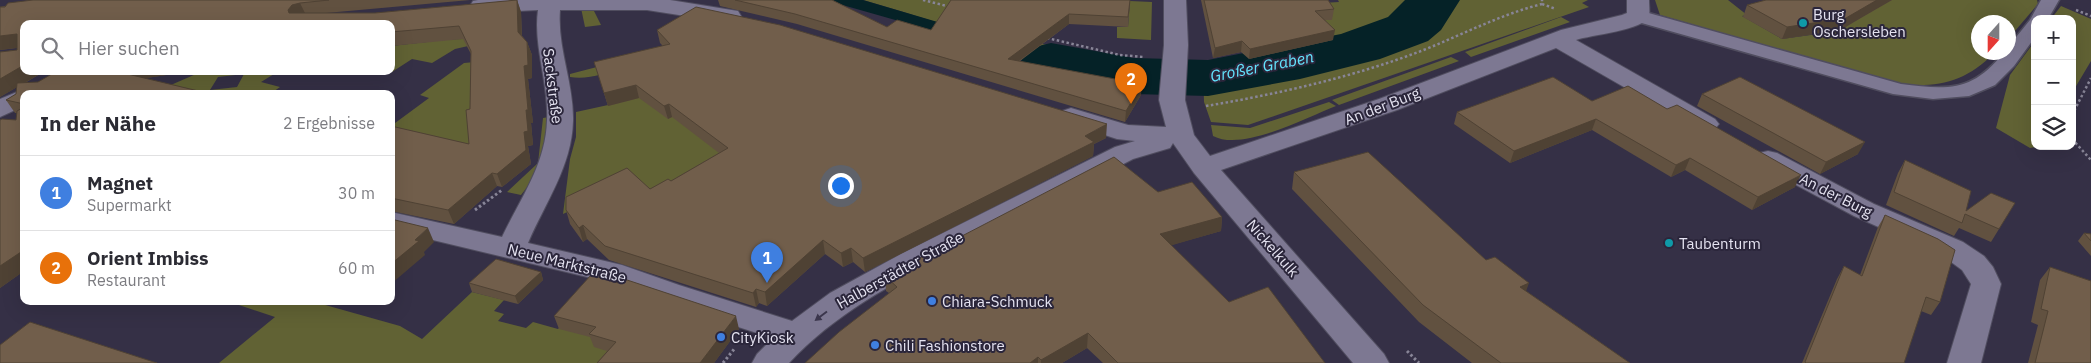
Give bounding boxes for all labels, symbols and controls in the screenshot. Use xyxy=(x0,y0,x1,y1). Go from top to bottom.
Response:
place label: Burg Oschersleben xyxy=(1813,5,1906,41)
north arrow xyxy=(1971,15,2016,60)
map controls xyxy=(2031,15,2076,150)
button: + xyxy=(2031,15,2076,60)
marker: Burg Oschersleben xyxy=(1797,17,1809,29)
search box xyxy=(20,20,395,75)
icon: search xyxy=(38,34,66,62)
text: Hier suchen xyxy=(78,36,180,60)
water label: Großer Graben xyxy=(1209,46,1315,86)
street label: Sackstraße xyxy=(539,47,567,125)
button: − xyxy=(2031,60,2076,105)
pin: 2 xyxy=(1115,63,1147,104)
street label: An der Burg xyxy=(1342,83,1422,129)
button: layers xyxy=(2031,105,2076,150)
text: In der Nähe xyxy=(40,109,156,137)
text: 2 Ergebnisse xyxy=(283,113,375,133)
street label: An der Burg xyxy=(1796,169,1876,221)
text: Magnet xyxy=(87,171,153,195)
your location xyxy=(828,173,854,199)
text: 1 xyxy=(51,183,61,203)
text: 30 m xyxy=(338,183,375,203)
text: Supermarkt xyxy=(87,195,172,215)
street label: Nickelkulk xyxy=(1243,215,1303,281)
street label: Halberstädter Straße xyxy=(833,227,967,313)
place label: Taubenturm xyxy=(1679,234,1761,253)
marker: Taubenturm xyxy=(1663,237,1675,249)
street label: Neue Marktstraße xyxy=(506,239,628,287)
pin: 1 xyxy=(751,242,783,283)
text: Orient Imbiss xyxy=(87,246,209,270)
text: 2 xyxy=(51,258,61,278)
text: 60 m xyxy=(338,258,375,278)
text: Restaurant xyxy=(87,270,166,290)
place label: Chiara-Schmuck xyxy=(942,292,1053,311)
marker: Chiara-Schmuck xyxy=(926,295,938,307)
one-way arrow xyxy=(815,311,828,322)
place label: CityKiosk xyxy=(731,328,794,347)
marker: CityKiosk xyxy=(715,331,727,343)
place label: Chili Fashionstore xyxy=(885,336,1005,355)
marker: Chili Fashionstore xyxy=(869,339,881,351)

